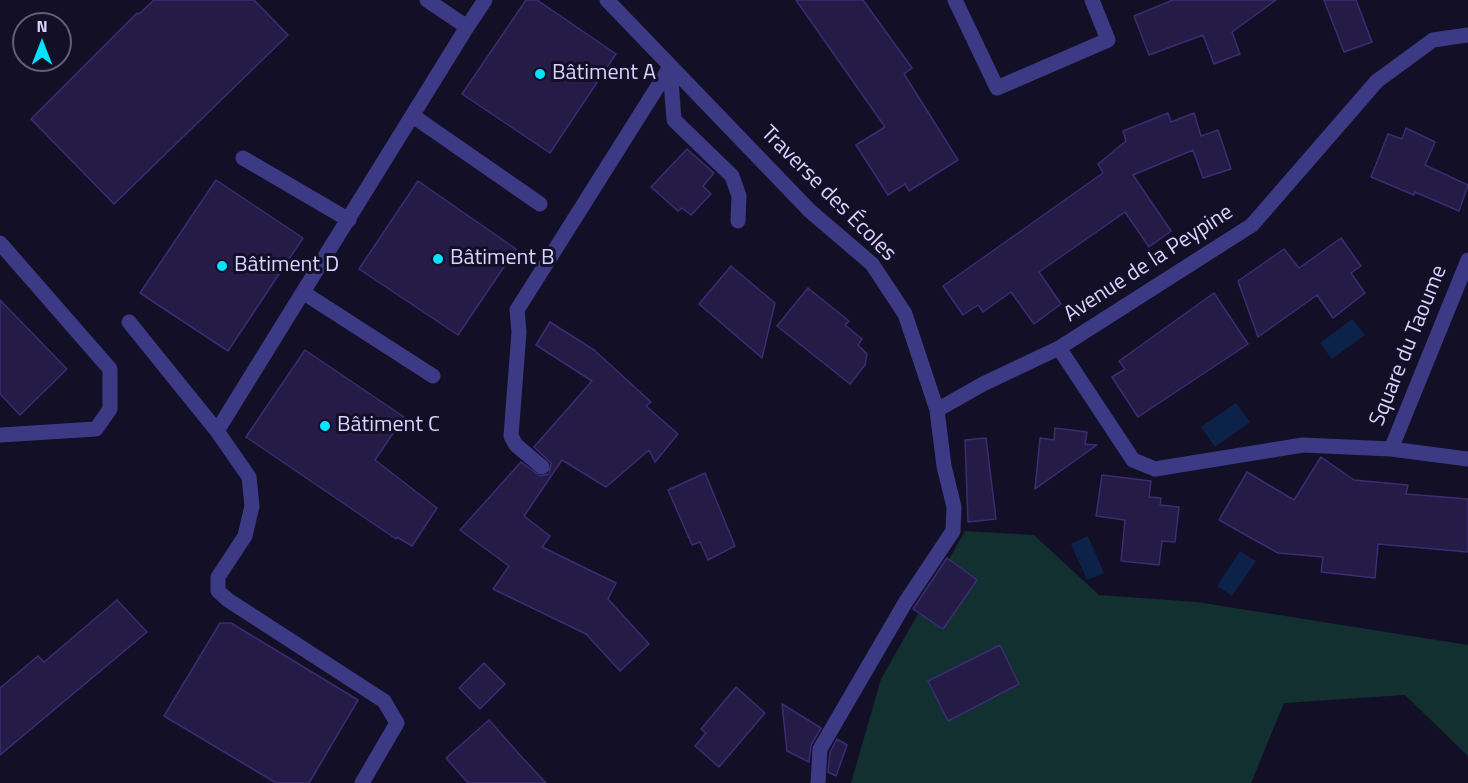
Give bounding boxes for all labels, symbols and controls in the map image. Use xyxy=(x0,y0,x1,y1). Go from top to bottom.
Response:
north arrow xyxy=(12,12,72,72)
text: N xyxy=(36,14,48,38)
place label: Bâtiment A xyxy=(552,61,656,87)
marker: Bâtiment A xyxy=(533,67,547,81)
street label: Traverse des Écoles xyxy=(755,121,901,267)
street label: Avenue de la Peypine xyxy=(1060,200,1238,328)
place label: Bâtiment B xyxy=(450,246,554,272)
marker: Bâtiment B xyxy=(431,252,445,266)
place label: Bâtiment D xyxy=(234,253,339,279)
marker: Bâtiment D xyxy=(215,259,229,273)
street label: Square du Taoume xyxy=(1365,262,1453,430)
place label: Bâtiment C xyxy=(337,413,440,439)
marker: Bâtiment C xyxy=(318,419,332,433)

